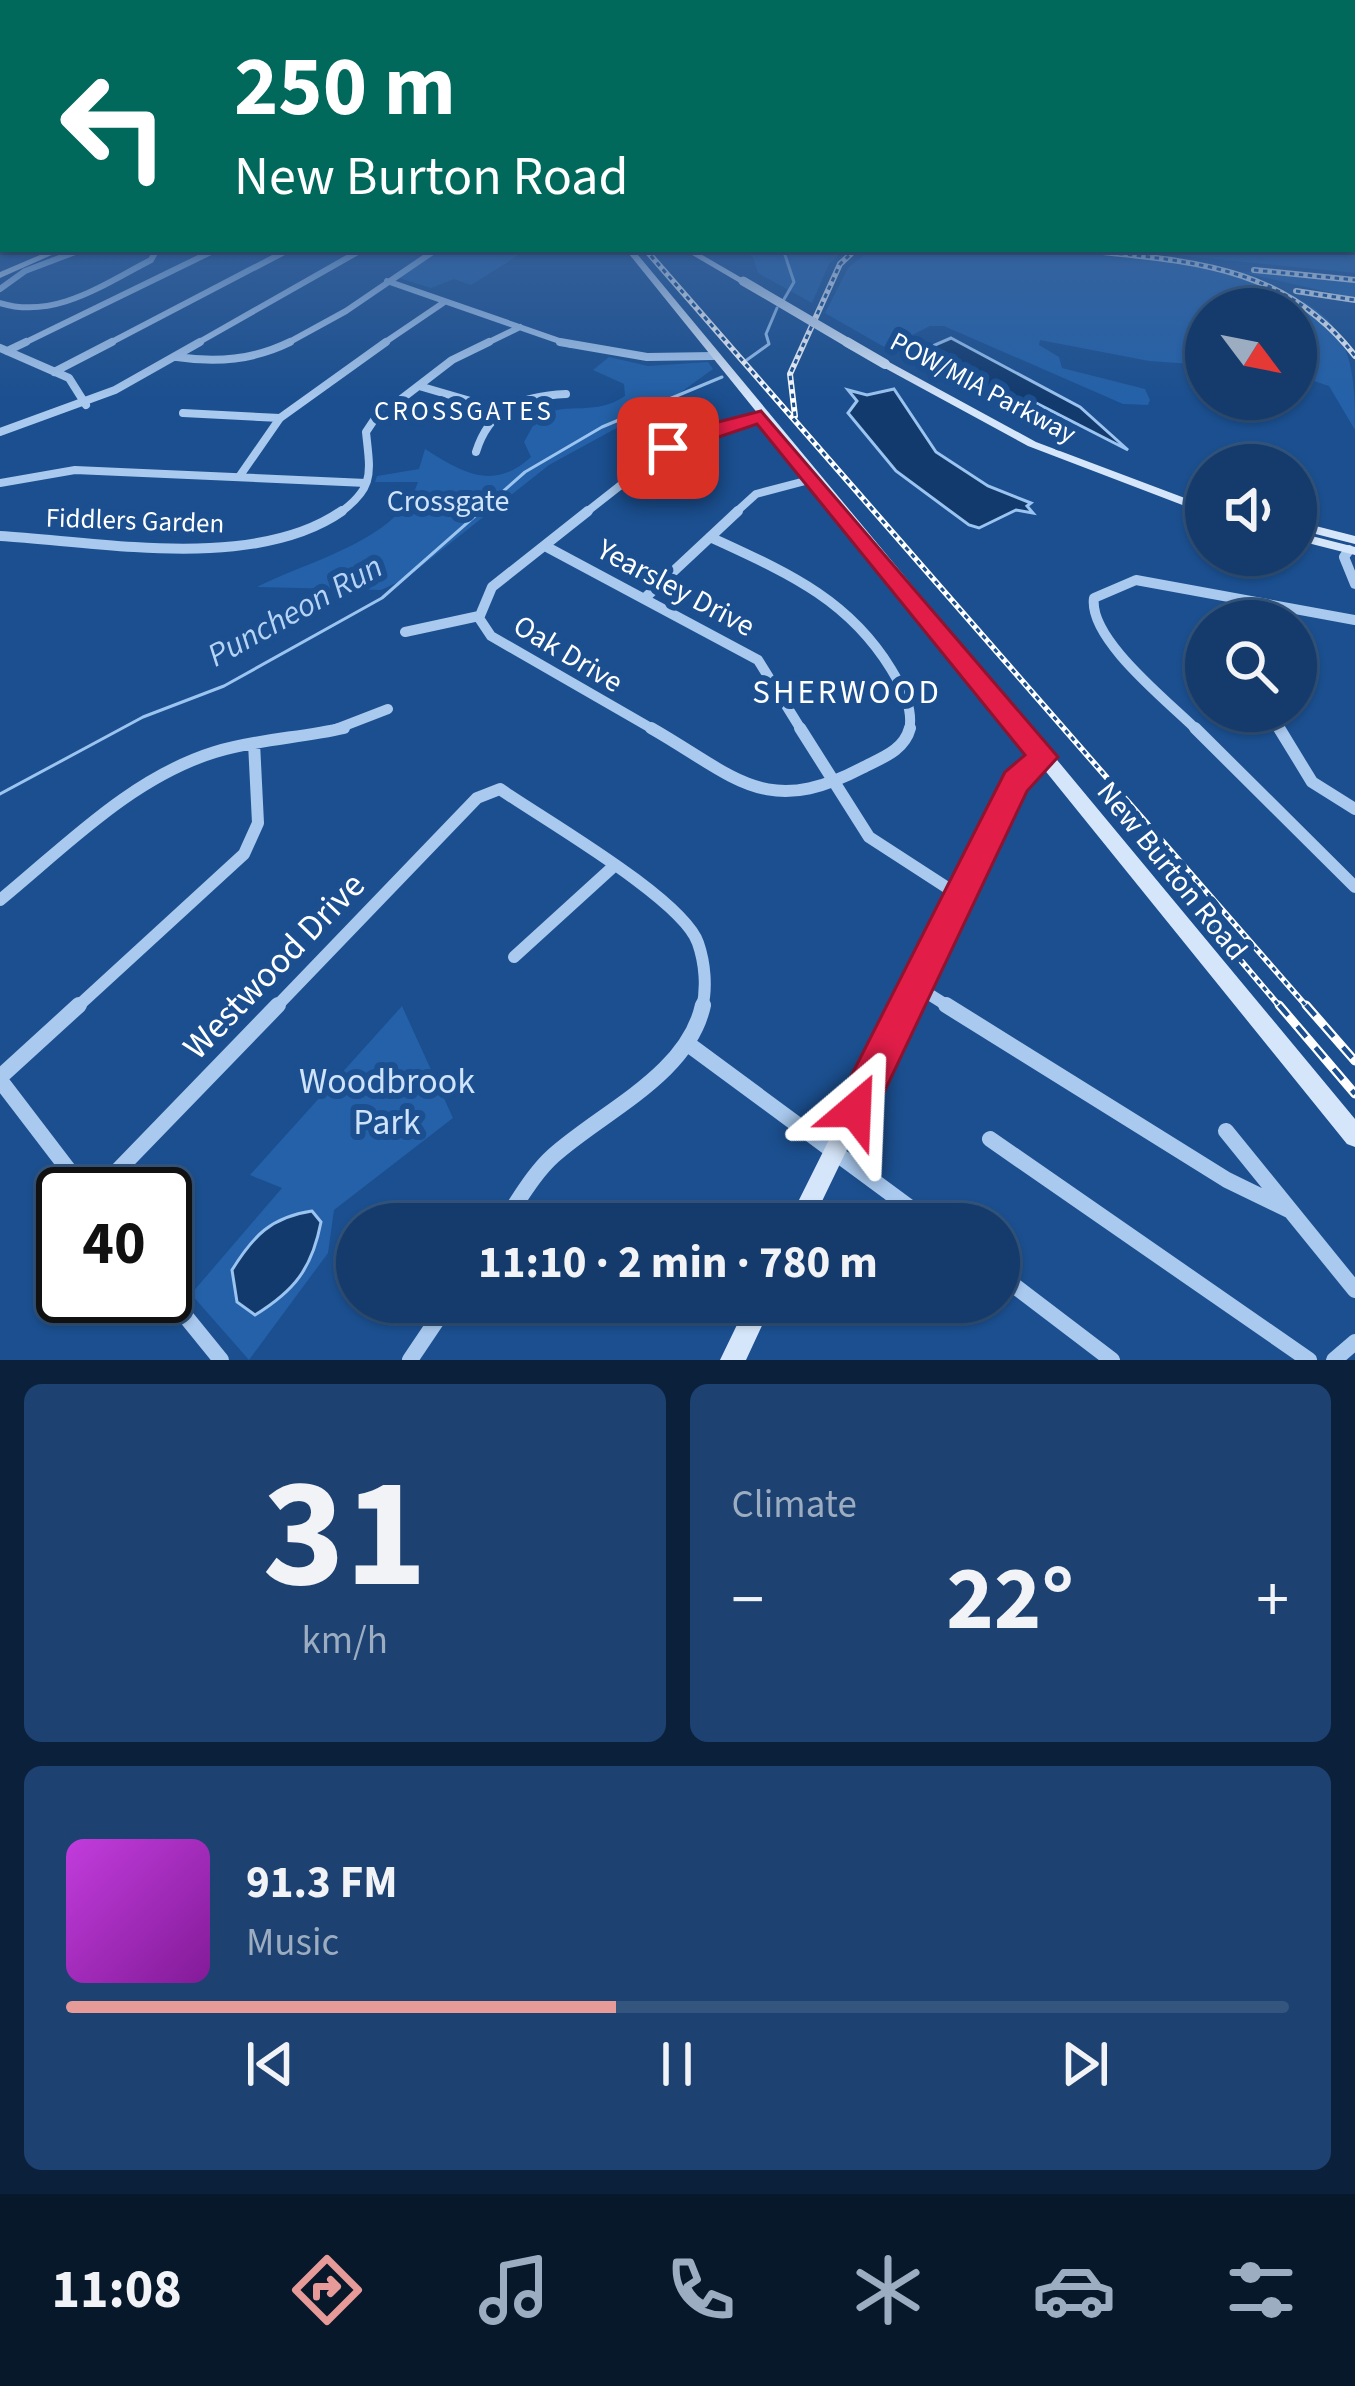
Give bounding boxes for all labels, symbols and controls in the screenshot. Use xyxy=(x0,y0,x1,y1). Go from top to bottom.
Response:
text: 250 m xyxy=(234,28,456,148)
icon: left xyxy=(36,48,192,204)
text: New Burton Road xyxy=(234,139,629,216)
north arrow xyxy=(1185,288,1317,420)
map controls xyxy=(1185,288,1317,732)
street label: POW/MIA Parkway xyxy=(883,323,1083,454)
district label: CROSSGATES xyxy=(374,392,554,431)
pin xyxy=(617,397,719,499)
icon: arrive xyxy=(635,415,701,481)
button: sound xyxy=(1185,444,1317,576)
park label: Crossgate xyxy=(387,480,509,523)
street label: Fiddlers Garden xyxy=(45,498,225,544)
street label: Yearsley Drive xyxy=(589,528,763,648)
water label: Puncheon Run xyxy=(199,543,391,679)
button: search xyxy=(1185,600,1317,732)
street label: Oak Drive xyxy=(505,604,631,704)
district label: SHERWOOD xyxy=(752,669,942,716)
street label: New Burton Road xyxy=(1086,772,1258,970)
street label: Westwood Drive xyxy=(171,861,377,1071)
position arrow xyxy=(792,1047,918,1173)
park label: Woodbrook Park xyxy=(299,1056,475,1148)
speed limit sign: 40 xyxy=(36,1167,192,1323)
text: 11:10 · 2 min · 780 m xyxy=(478,1231,878,1295)
text: 31 xyxy=(262,1424,427,1646)
text: Climate xyxy=(732,1477,857,1533)
text: 22° xyxy=(946,1536,1074,1664)
text: − xyxy=(732,1553,764,1647)
text: + xyxy=(1256,1553,1289,1647)
text: km/h xyxy=(301,1613,388,1669)
text: 91.3 FM xyxy=(246,1851,398,1915)
text: Music xyxy=(246,1915,339,1971)
icon: previous xyxy=(237,2031,303,2097)
icon: pause xyxy=(644,2031,710,2097)
icon: next xyxy=(1052,2031,1118,2097)
icon: directions xyxy=(285,2248,369,2332)
icon: music xyxy=(472,2248,556,2332)
icon: phone xyxy=(659,2248,743,2332)
icon: climate xyxy=(846,2248,930,2332)
icon: car xyxy=(1032,2248,1116,2332)
icon: filters xyxy=(1219,2248,1303,2332)
text: 11:08 xyxy=(51,2252,182,2329)

